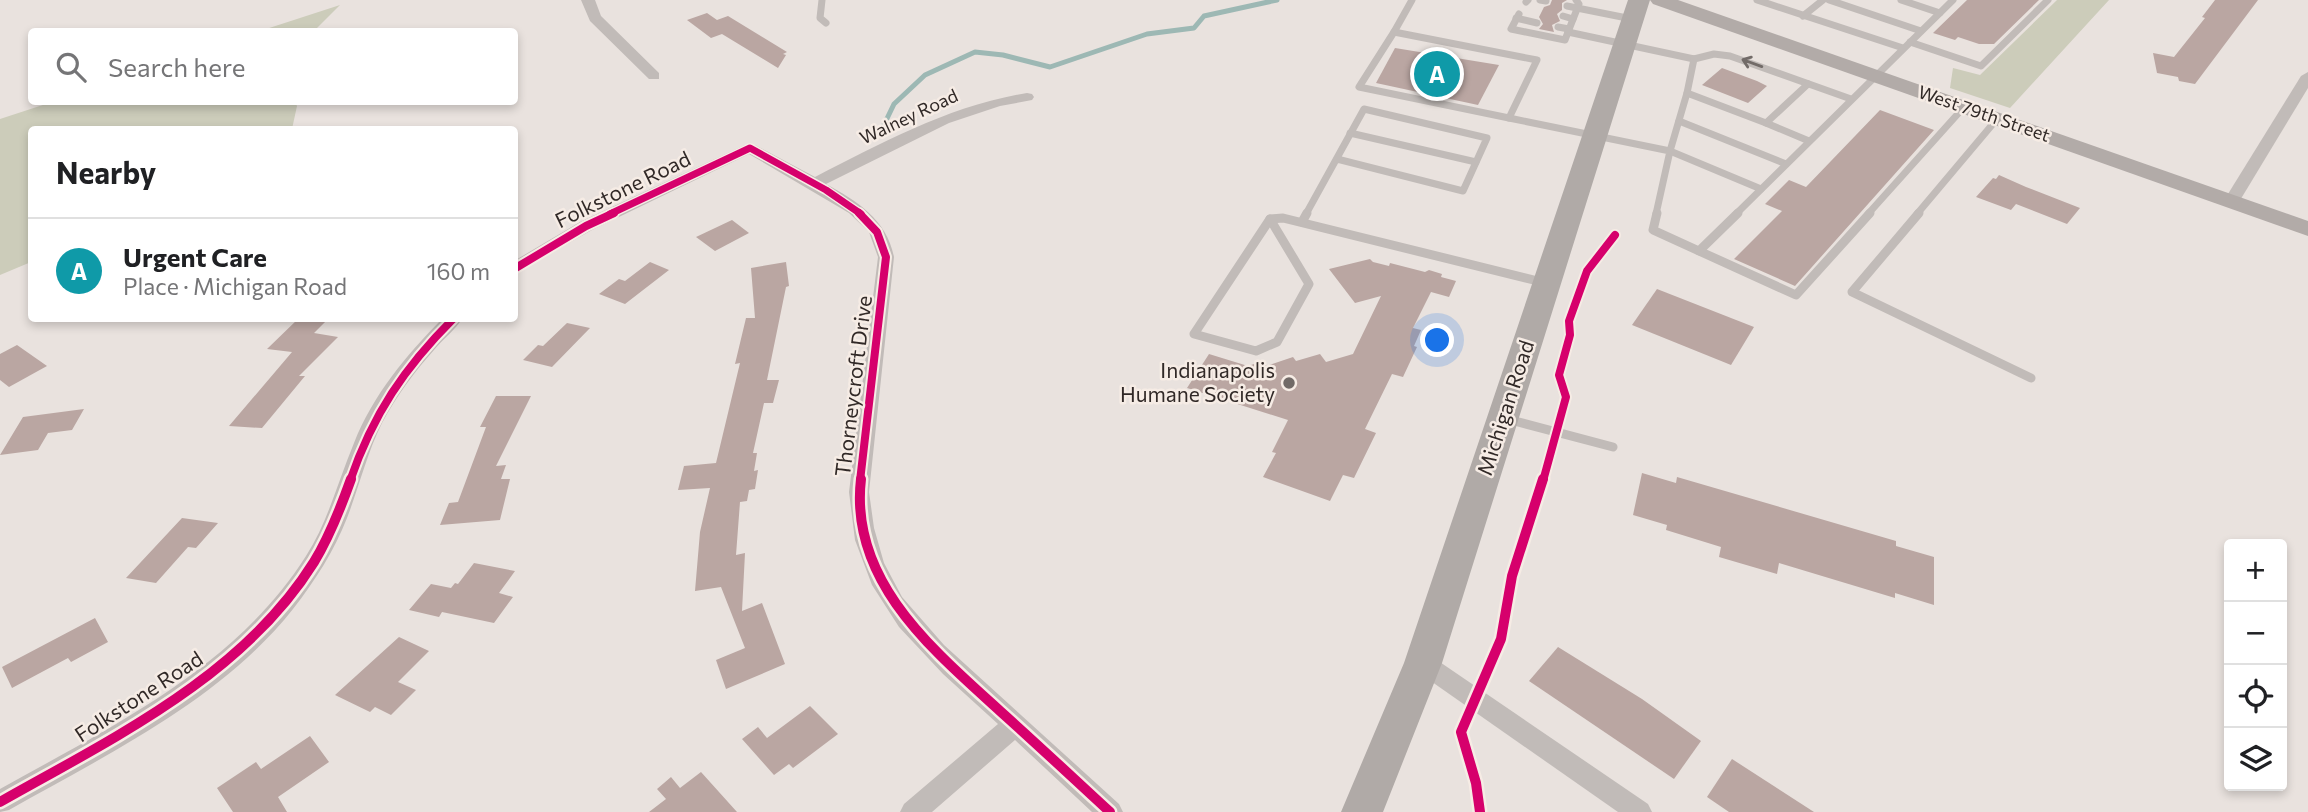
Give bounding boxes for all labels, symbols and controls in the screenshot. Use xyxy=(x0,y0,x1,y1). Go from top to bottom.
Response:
search box xyxy=(28,28,518,105)
icon: search xyxy=(52,48,90,86)
pin: A xyxy=(1414,48,1460,100)
text: Search here xyxy=(108,51,246,82)
one-way arrow xyxy=(1741,56,1763,69)
street label: West 79th Street xyxy=(1916,80,2053,146)
street label: Walney Road xyxy=(856,84,961,148)
street label: Folkstone Road xyxy=(551,145,694,232)
text: Nearby xyxy=(56,153,156,190)
text: Urgent Care xyxy=(123,241,267,272)
text: A xyxy=(71,257,87,285)
text: 160 m xyxy=(427,257,490,285)
text: Place · Michigan Road xyxy=(123,272,347,300)
street label: Thorneycroft Drive xyxy=(829,294,876,478)
your location xyxy=(1420,323,1454,357)
street label: Michigan Road xyxy=(1471,337,1538,478)
place label: Indianapolis Humane Society xyxy=(1120,357,1275,406)
marker: Indianapolis Humane Society xyxy=(1281,375,1297,391)
map controls xyxy=(2224,539,2287,791)
button: + xyxy=(2224,539,2287,602)
button: − xyxy=(2224,602,2287,665)
street label: Folkstone Road xyxy=(70,645,207,746)
button: locate xyxy=(2224,665,2287,728)
button: layers xyxy=(2224,728,2287,791)

